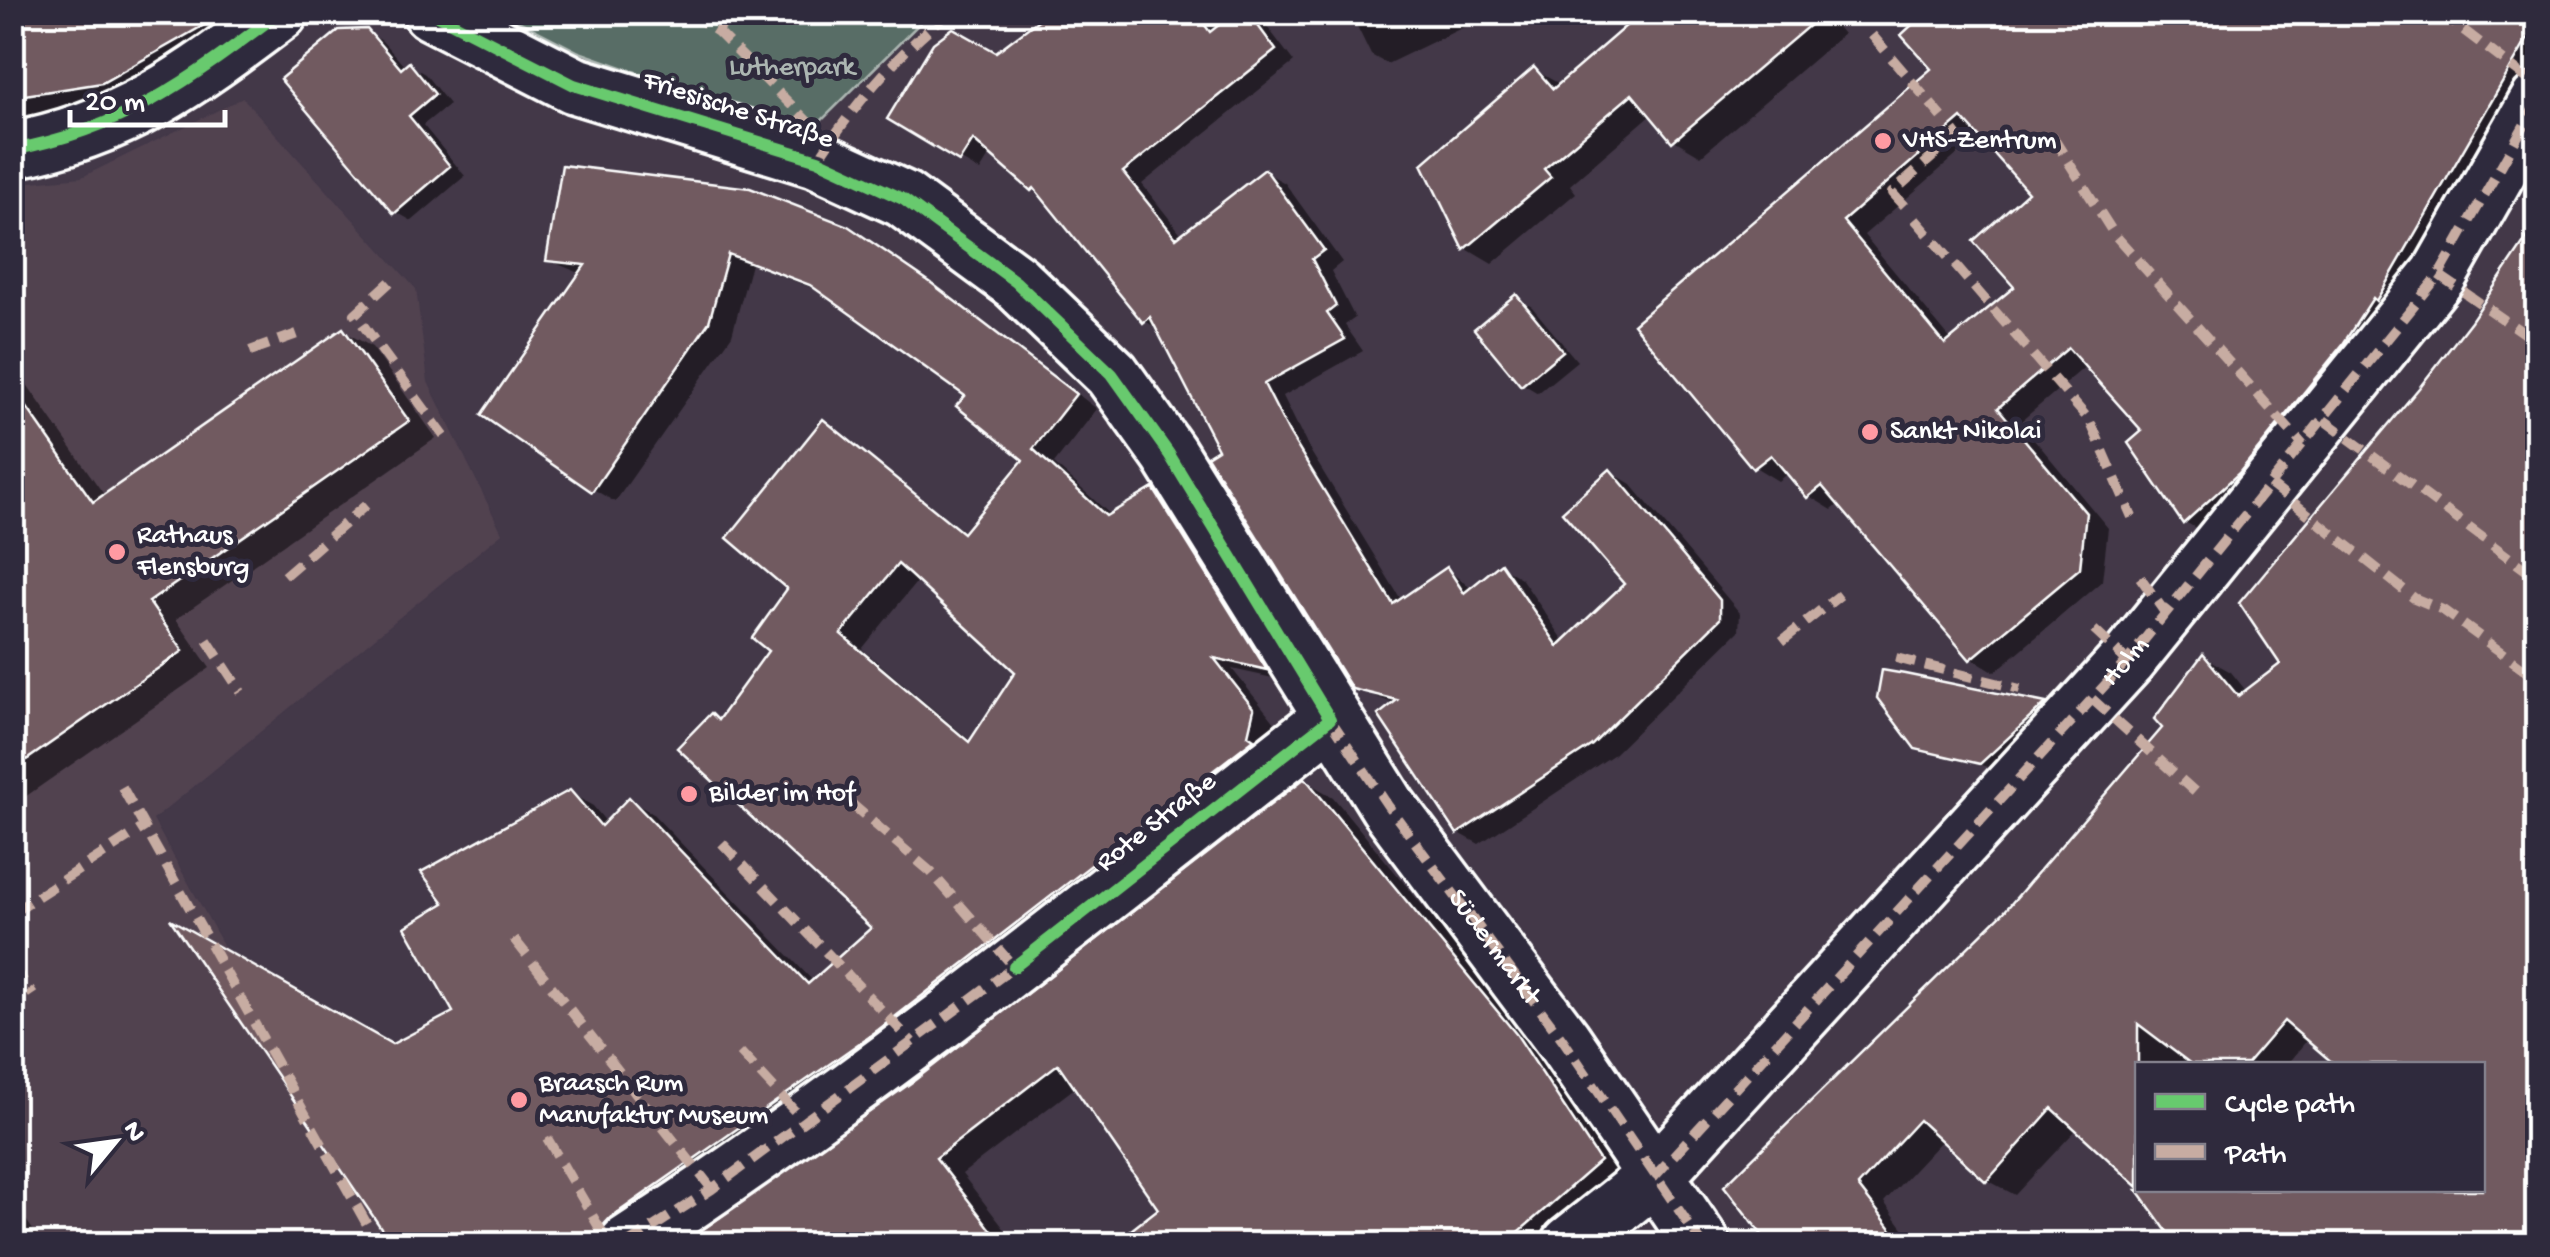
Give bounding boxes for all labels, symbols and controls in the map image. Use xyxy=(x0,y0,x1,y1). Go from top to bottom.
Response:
park label: Lutherpark xyxy=(729,52,857,85)
street label: Friesische Straße xyxy=(638,64,838,158)
scale bar xyxy=(70,65,225,127)
text: 20 m xyxy=(85,87,145,122)
place label: VHS-Zentrum xyxy=(1902,125,2057,158)
marker: VHS-Zentrum xyxy=(1872,130,1894,152)
place label: Sankt Nikolai xyxy=(1890,416,2042,449)
marker: Sankt Nikolai xyxy=(1859,421,1881,443)
place label: Rathaus Flensburg xyxy=(136,520,249,585)
marker: Rathaus Flensburg xyxy=(106,541,128,563)
street label: Holm xyxy=(2095,630,2157,694)
street label: Rote Straße xyxy=(1090,766,1224,880)
place label: Bilder im Hof xyxy=(708,778,857,811)
marker: Bilder im Hof xyxy=(678,783,700,805)
street label: Südermarkt xyxy=(1440,883,1549,1014)
legend xyxy=(2135,1062,2485,1192)
place label: Braasch Rum Manufaktur Museum xyxy=(538,1068,769,1133)
marker: Braasch Rum Manufaktur Museum xyxy=(508,1089,530,1111)
text: Cycle path xyxy=(2225,1089,2355,1124)
north arrow xyxy=(65,1092,165,1192)
text: N xyxy=(114,1116,152,1148)
text: Path xyxy=(2224,1139,2287,1174)

